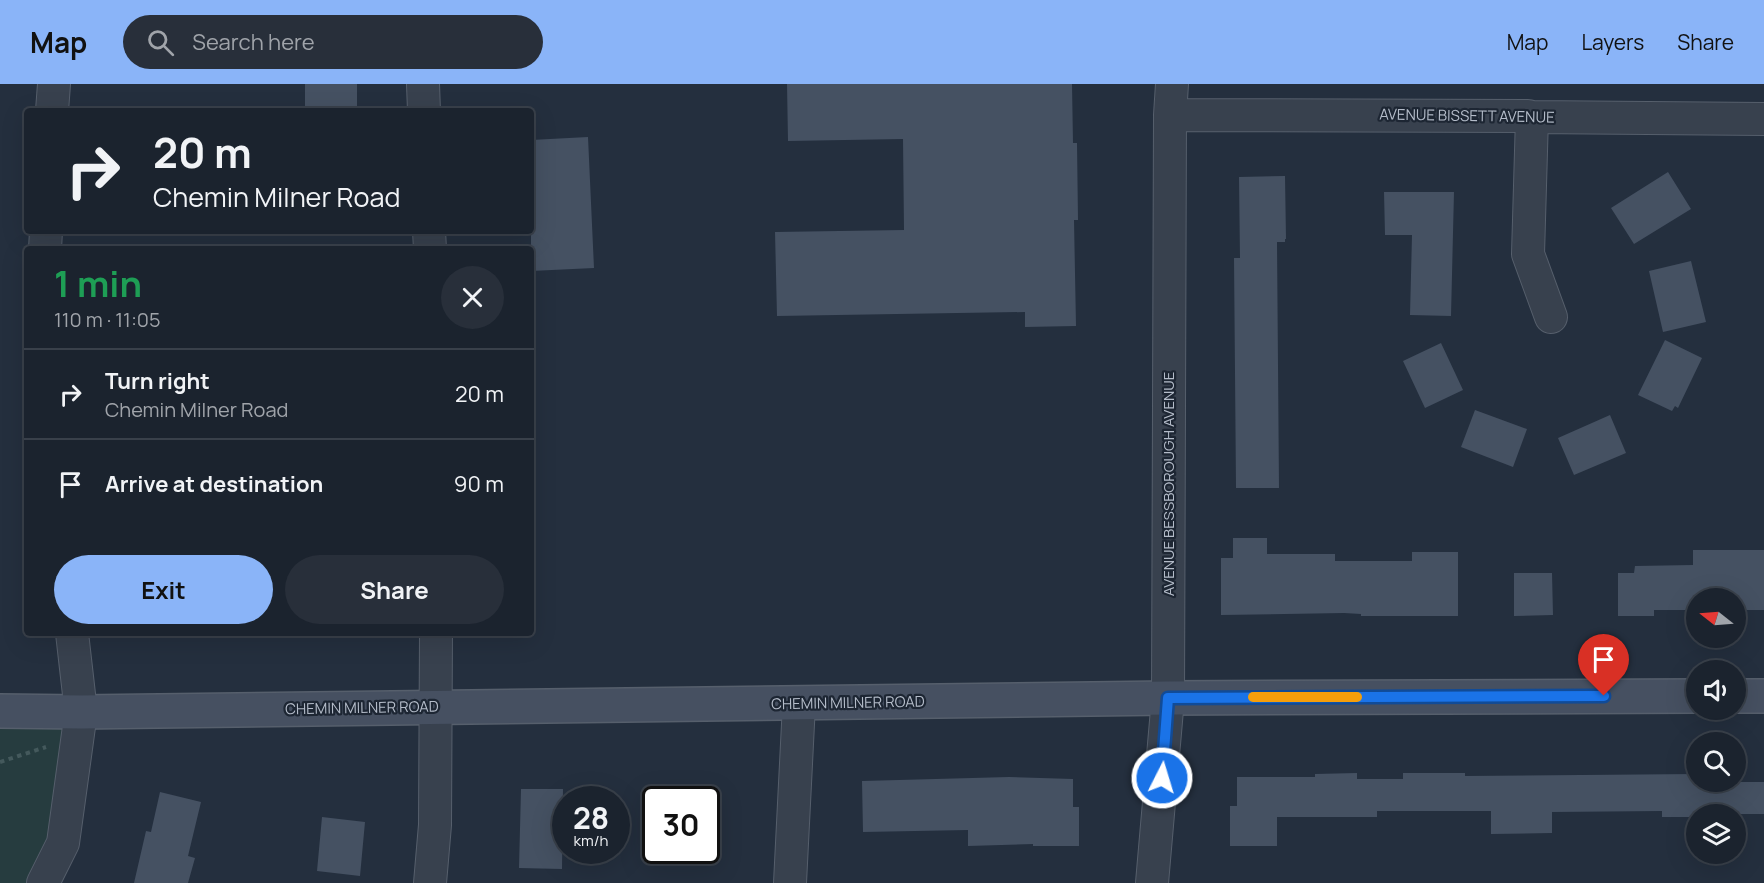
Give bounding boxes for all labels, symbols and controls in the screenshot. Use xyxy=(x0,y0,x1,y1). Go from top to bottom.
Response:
search box xyxy=(123,15,543,69)
text: Map xyxy=(30,23,87,61)
icon: search xyxy=(144,26,177,59)
text: Search here xyxy=(192,27,315,57)
text: Map xyxy=(1507,28,1548,56)
text: Layers xyxy=(1581,28,1644,56)
text: Share xyxy=(1677,28,1734,56)
street label: AVENUE BISSETT AVENUE xyxy=(1379,103,1555,128)
text: 20 m xyxy=(153,123,252,181)
icon: right xyxy=(54,132,132,210)
text: Chemin Milner Road xyxy=(153,178,401,215)
text: 1 min xyxy=(54,259,142,308)
button: close xyxy=(441,266,504,329)
text: 110 m · 11:05 xyxy=(54,306,161,333)
text: Turn right xyxy=(105,366,210,396)
street label: AVENUE BESSBOROUGH AVENUE xyxy=(1158,372,1179,596)
icon: right xyxy=(54,378,87,411)
text: 20 m xyxy=(455,379,504,409)
text: Chemin Milner Road xyxy=(105,396,288,423)
icon: arrive xyxy=(54,468,87,501)
text: Arrive at destination xyxy=(105,469,323,499)
text: 90 m xyxy=(454,469,504,499)
button: Exit xyxy=(54,555,273,624)
button: Share xyxy=(285,555,504,624)
north arrow xyxy=(1686,588,1746,648)
map controls xyxy=(1686,588,1746,864)
pin xyxy=(1578,634,1629,696)
icon: arrive xyxy=(1587,643,1620,676)
button: sound xyxy=(1686,660,1746,720)
street label: CHEMIN MILNER ROAD xyxy=(771,691,925,714)
street label: CHEMIN MILNER ROAD xyxy=(285,696,439,719)
button: search xyxy=(1686,732,1746,792)
position arrow xyxy=(1130,746,1194,810)
speed limit sign: 30 xyxy=(642,786,720,864)
text: 28 xyxy=(573,797,609,838)
button: layers xyxy=(1686,804,1746,864)
text: km/h xyxy=(574,830,608,851)

